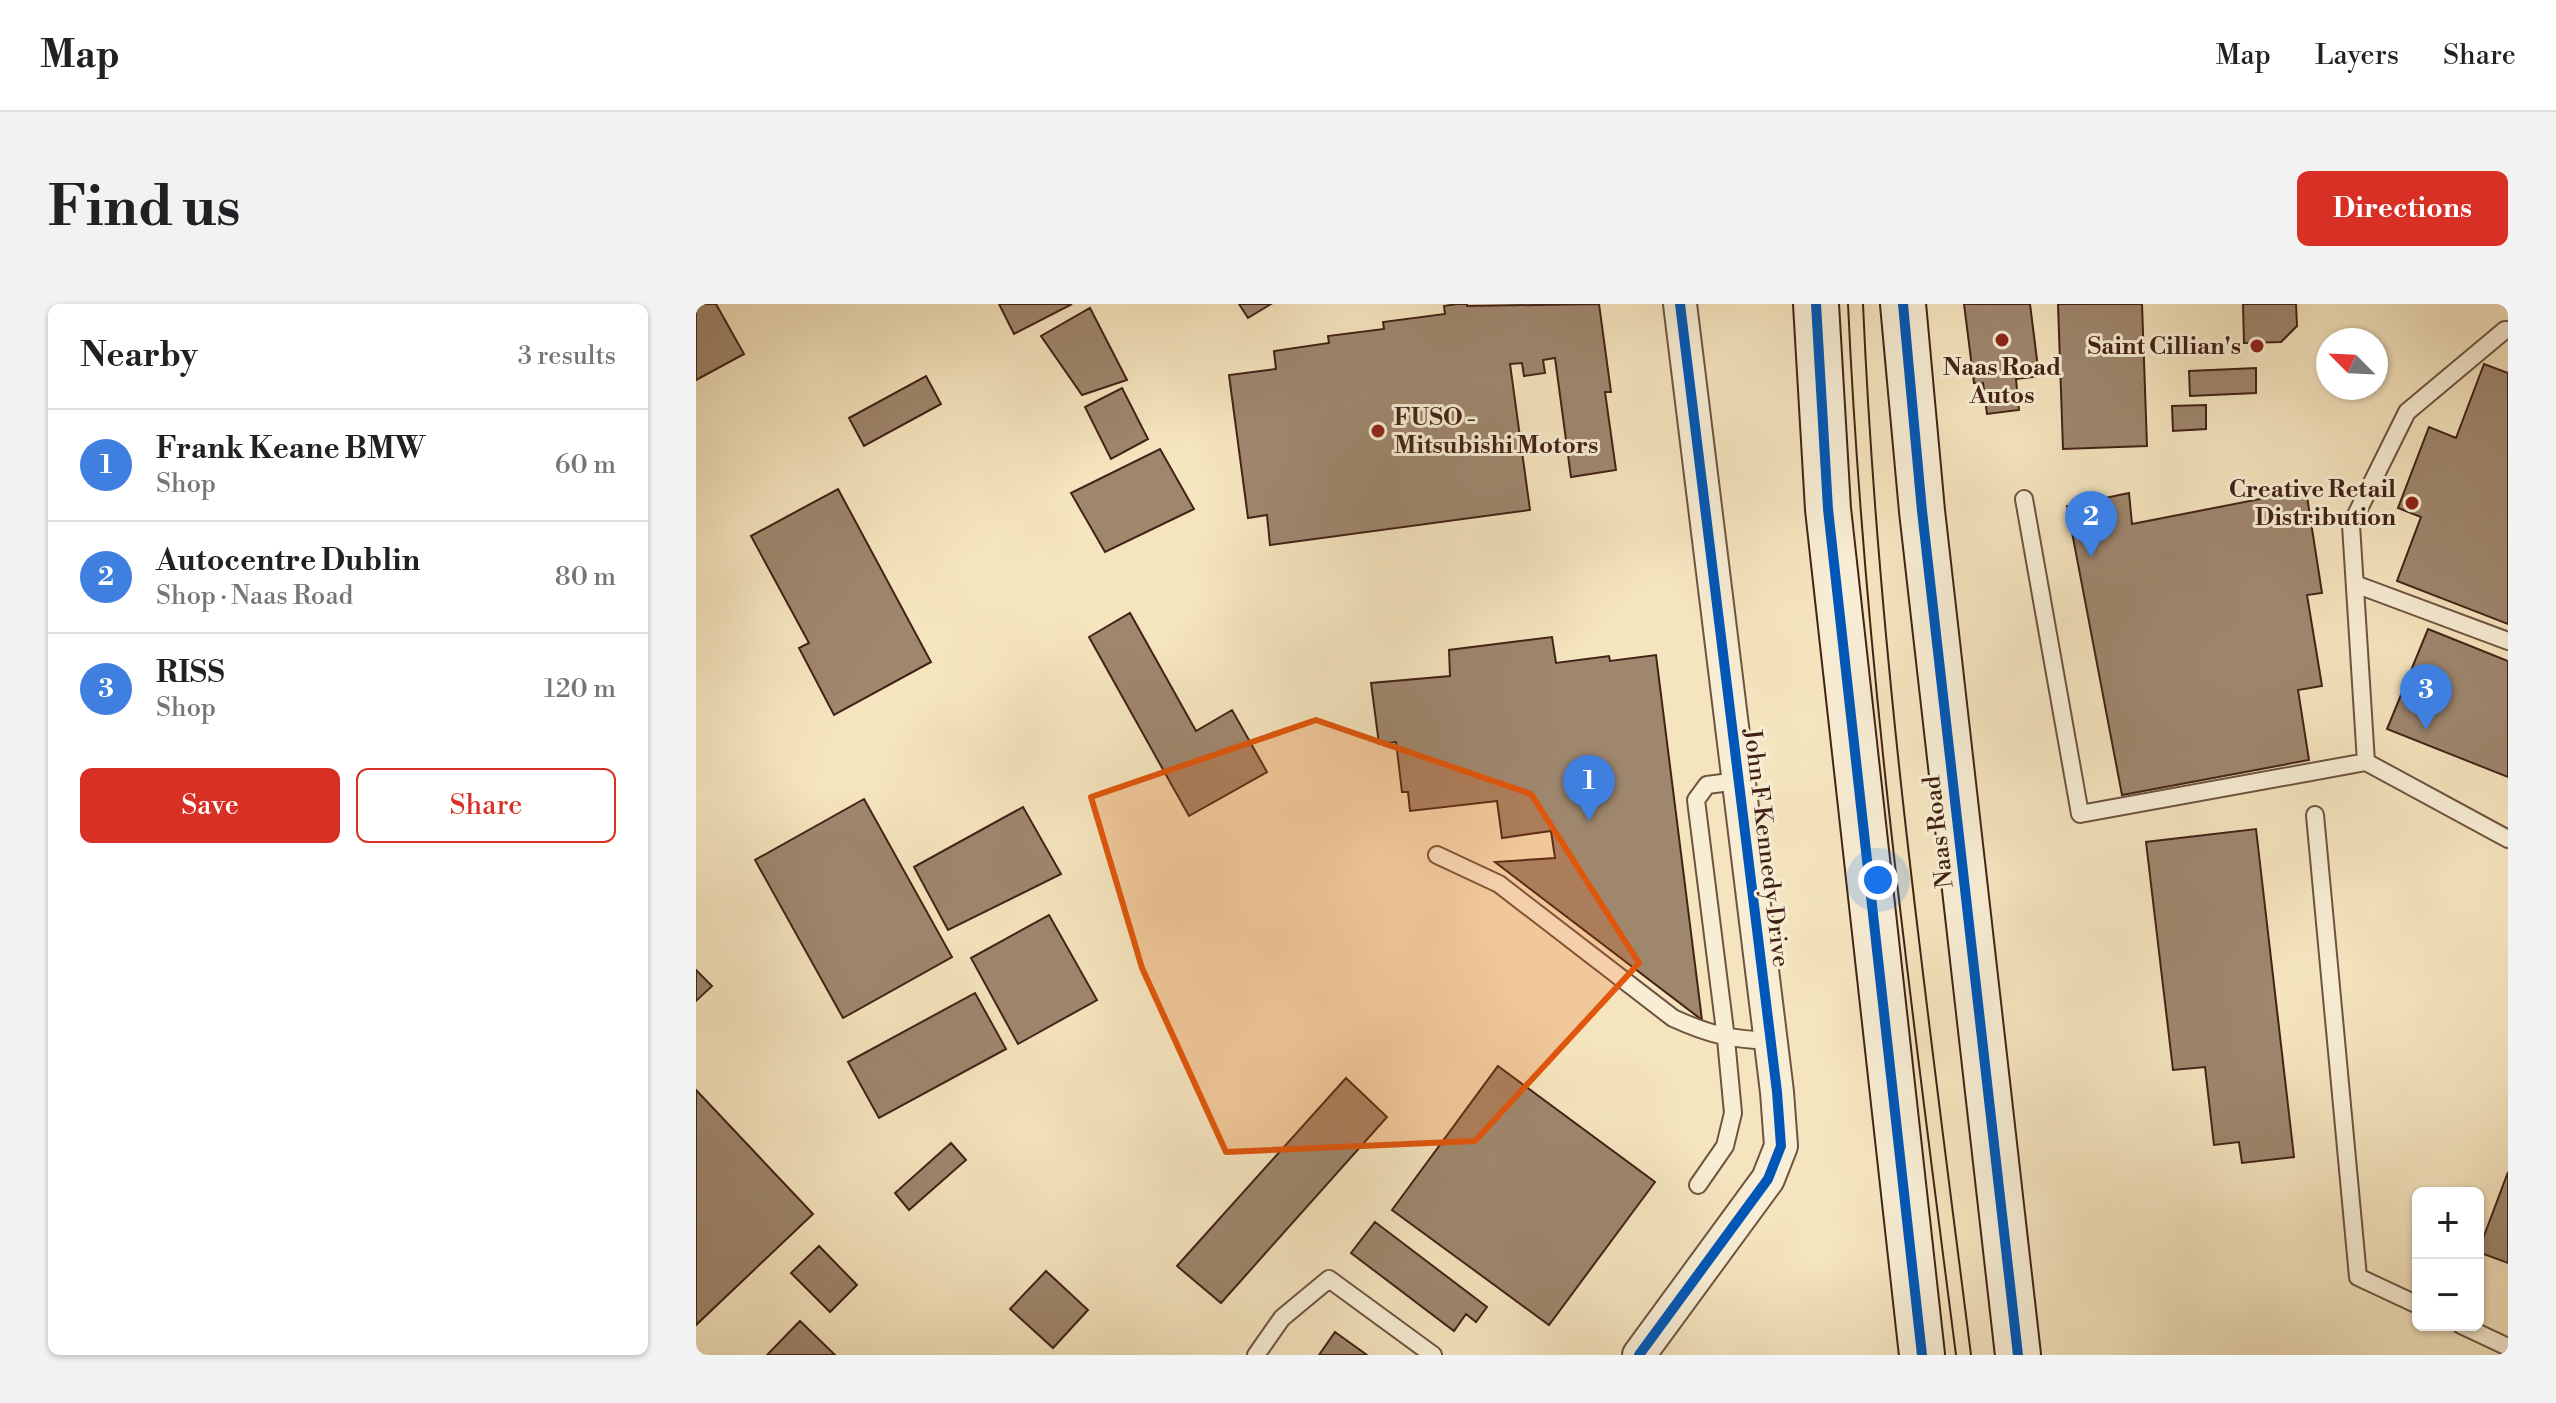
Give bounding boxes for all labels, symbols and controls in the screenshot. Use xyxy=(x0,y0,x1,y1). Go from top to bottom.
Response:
text: Map xyxy=(40,32,120,79)
text: Map xyxy=(2216,38,2271,73)
text: Layers xyxy=(2315,38,2399,73)
text: Share xyxy=(2443,38,2516,73)
button: Directions xyxy=(2297,171,2508,246)
text: Find us xyxy=(48,173,241,243)
north arrow xyxy=(2316,328,2388,400)
marker: Naas Road Autos xyxy=(1993,331,2011,349)
place label: Saint Cillian's xyxy=(2088,332,2241,362)
text: Nearby xyxy=(80,335,198,377)
marker: Saint Cillian's xyxy=(2248,337,2266,355)
text: 3 results xyxy=(518,340,616,372)
place label: Naas Road Autos xyxy=(1943,353,2061,411)
place label: FUSO - Mitsubishi Motors xyxy=(1394,403,1598,461)
marker: FUSO - Mitsubishi Motors xyxy=(1369,422,1387,440)
text: Frank Keane BMW xyxy=(156,430,425,468)
text: 1 xyxy=(100,449,112,481)
text: 60 m xyxy=(555,449,616,481)
text: Shop xyxy=(156,468,216,500)
place label: Creative Retail Distribution xyxy=(2229,475,2396,533)
pin: 2 xyxy=(2065,491,2117,557)
marker: Creative Retail Distribution xyxy=(2403,494,2421,512)
text: Autocentre Dublin xyxy=(156,542,420,580)
text: 2 xyxy=(98,561,114,593)
text: 80 m xyxy=(555,561,616,593)
text: Shop · Naas Road xyxy=(156,580,353,612)
text: RISS xyxy=(156,654,225,692)
pin: 3 xyxy=(2400,664,2452,730)
text: 3 xyxy=(98,673,114,705)
text: 120 m xyxy=(544,673,616,705)
text: Shop xyxy=(156,692,216,724)
street label: John F Kennedy Drive xyxy=(1736,726,1796,969)
pin: 1 xyxy=(1563,755,1615,821)
button: Save xyxy=(80,768,340,843)
button: Share xyxy=(356,768,616,843)
street label: Naas Road xyxy=(1917,774,1961,890)
your location xyxy=(1858,860,1898,900)
map controls xyxy=(2412,1187,2484,1331)
button: + xyxy=(2412,1187,2484,1259)
button: − xyxy=(2412,1259,2484,1331)

